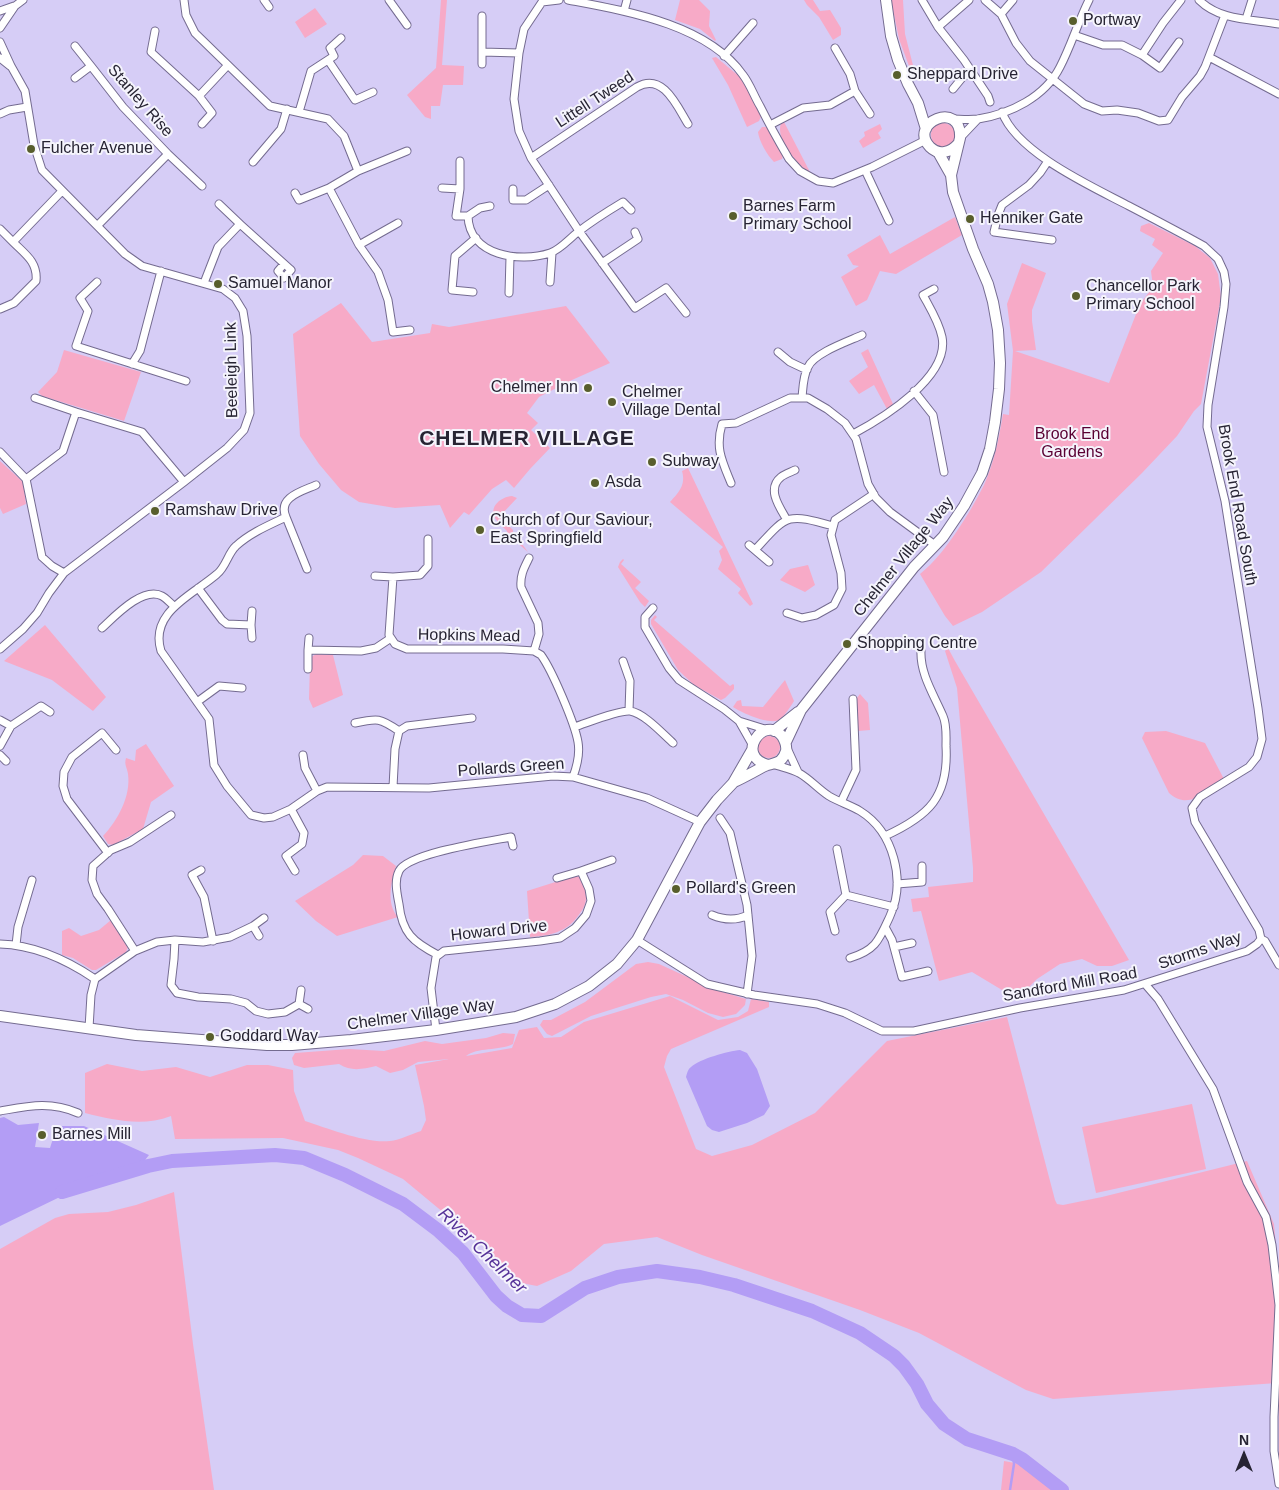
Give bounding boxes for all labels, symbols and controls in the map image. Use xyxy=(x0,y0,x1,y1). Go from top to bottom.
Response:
place label: Portway xyxy=(1083,11,1141,31)
marker: Portway xyxy=(1067,15,1079,27)
street label: Stanley Rise xyxy=(103,61,177,141)
place label: Sheppard Drive xyxy=(907,65,1018,85)
street label: Littell Tweed xyxy=(552,68,638,132)
marker: Sheppard Drive xyxy=(891,69,903,81)
place label: Fulcher Avenue xyxy=(41,139,153,159)
marker: Fulcher Avenue xyxy=(25,143,37,155)
place label: Barnes Farm Primary School xyxy=(743,197,851,235)
place label: Henniker Gate xyxy=(980,209,1083,229)
marker: Barnes Farm Primary School xyxy=(727,210,739,222)
marker: Henniker Gate xyxy=(964,213,976,225)
place label: Samuel Manor xyxy=(228,274,332,294)
place label: Chancellor Park Primary School xyxy=(1086,277,1200,315)
marker: Samuel Manor xyxy=(212,278,224,290)
marker: Chancellor Park Primary School xyxy=(1070,290,1082,302)
street label: Beeleigh Link xyxy=(222,322,242,418)
place label: Chelmer Inn xyxy=(491,378,578,398)
marker: Chelmer Inn xyxy=(582,382,594,394)
place label: Chelmer Village Dental xyxy=(622,383,720,421)
marker: Chelmer Village Dental xyxy=(606,396,618,408)
street label: Brook End Road South xyxy=(1213,423,1261,587)
park label: Brook End Gardens xyxy=(1035,425,1109,463)
district label: CHELMER VILLAGE xyxy=(417,426,637,452)
place label: Subway xyxy=(662,452,719,472)
marker: Subway xyxy=(646,456,658,468)
place label: Asda xyxy=(605,473,641,493)
marker: Asda xyxy=(589,477,601,489)
street label: Chelmer Village Way xyxy=(850,493,958,621)
place label: Ramshaw Drive xyxy=(165,501,278,521)
marker: Ramshaw Drive xyxy=(149,505,161,517)
place label: Church of Our Saviour, East Springfield xyxy=(490,511,653,549)
marker: Church of Our Saviour, East Springfield xyxy=(474,524,486,536)
street label: Hopkins Mead xyxy=(418,626,520,646)
place label: Shopping Centre xyxy=(857,634,977,654)
marker: Shopping Centre xyxy=(841,638,853,650)
street label: Pollards Green xyxy=(457,755,565,781)
place label: Pollard's Green xyxy=(686,879,796,899)
marker: Pollard's Green xyxy=(670,883,682,895)
street label: Howard Drive xyxy=(450,916,548,946)
street label: Storms Way xyxy=(1156,928,1244,974)
street label: Sandford Mill Road xyxy=(1001,964,1139,1006)
street label: Chelmer Village Way xyxy=(346,995,496,1035)
place label: Goddard Way xyxy=(220,1027,318,1047)
marker: Goddard Way xyxy=(204,1031,216,1043)
place label: Barnes Mill xyxy=(52,1125,131,1145)
marker: Barnes Mill xyxy=(36,1129,48,1141)
water label: River Chelmer xyxy=(433,1203,531,1299)
north arrow xyxy=(1219,1430,1269,1480)
text: N xyxy=(1239,1432,1249,1448)

